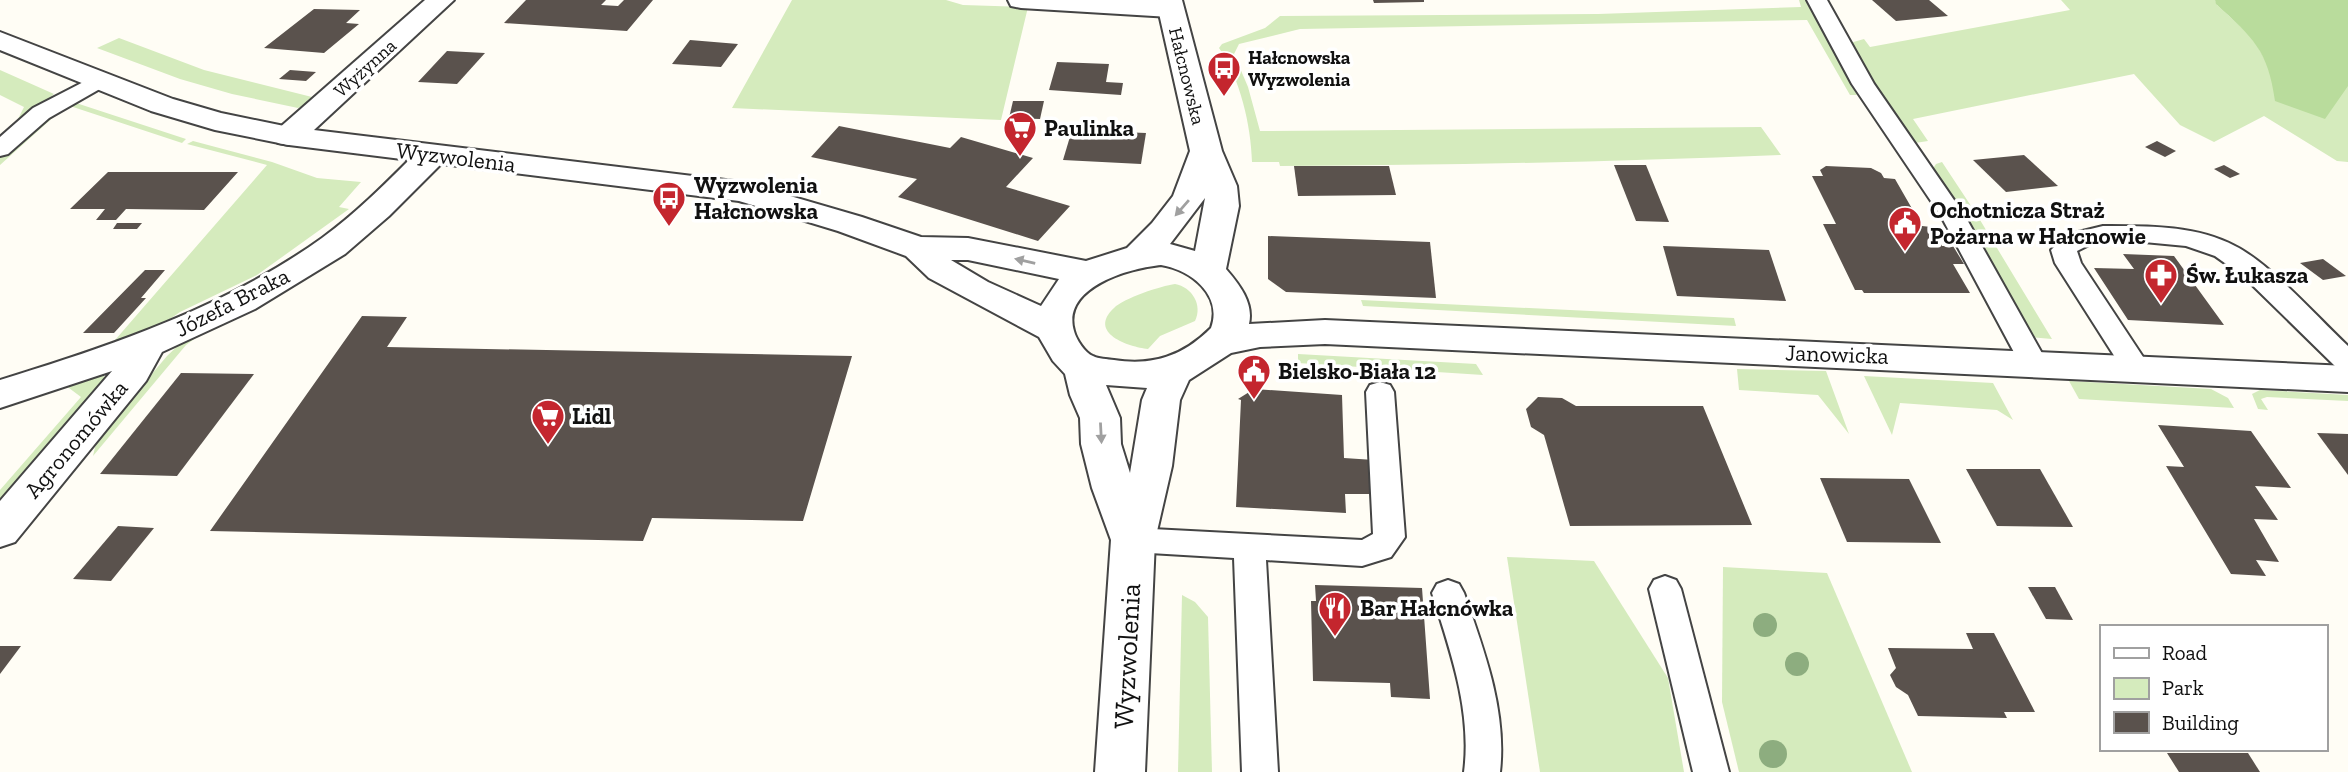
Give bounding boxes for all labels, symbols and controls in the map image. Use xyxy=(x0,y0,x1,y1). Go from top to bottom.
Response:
street label: Hałcnowska xyxy=(1164,25,1210,127)
street label: Wyżynna xyxy=(329,34,401,102)
place label: Hałcnowska Wyzwolenia xyxy=(1248,46,1351,91)
bus stop icon: Hałcnowska Wyzwolenia xyxy=(1205,49,1243,98)
supermarket icon: Paulinka xyxy=(1001,109,1039,158)
place label: Paulinka xyxy=(1044,114,1134,142)
street label: Wyzwolenia xyxy=(395,136,517,178)
place label: Wyzwolenia Hałcnowska xyxy=(694,171,818,225)
bus stop icon: Wyzwolenia Hałcnowska xyxy=(650,179,688,228)
place label: Ochotnicza Straż Pożarna w Hałcnowie xyxy=(1930,196,2146,250)
one-way arrow xyxy=(1174,199,1190,217)
public building icon: Ochotnicza Straż Pożarna w Hałcnowie xyxy=(1886,204,1924,253)
one-way arrow xyxy=(1014,255,1036,266)
pharmacy icon: Św. Łukasza xyxy=(2142,256,2180,305)
street label: Józefa Braka xyxy=(170,261,294,343)
place label: Św. Łukasza xyxy=(2186,261,2309,289)
street label: Janowicka xyxy=(1785,338,1889,370)
public building icon: Bielsko-Biała 12 xyxy=(1235,352,1273,401)
place label: Bielsko-Biała 12 xyxy=(1278,357,1436,385)
street label: Agronomówka xyxy=(19,374,133,504)
supermarket icon: Lidl xyxy=(529,397,567,446)
place label: Lidl xyxy=(572,402,612,430)
one-way arrow xyxy=(1096,422,1107,444)
street label: Wyzwolenia xyxy=(1107,582,1147,730)
restaurant icon: Bar Hałcnówka xyxy=(1316,589,1354,638)
place label: Bar Hałcnówka xyxy=(1360,594,1514,622)
legend xyxy=(2100,625,2327,751)
text: Road xyxy=(2162,640,2208,665)
text: Park xyxy=(2162,675,2204,700)
text: Building xyxy=(2162,710,2239,735)

